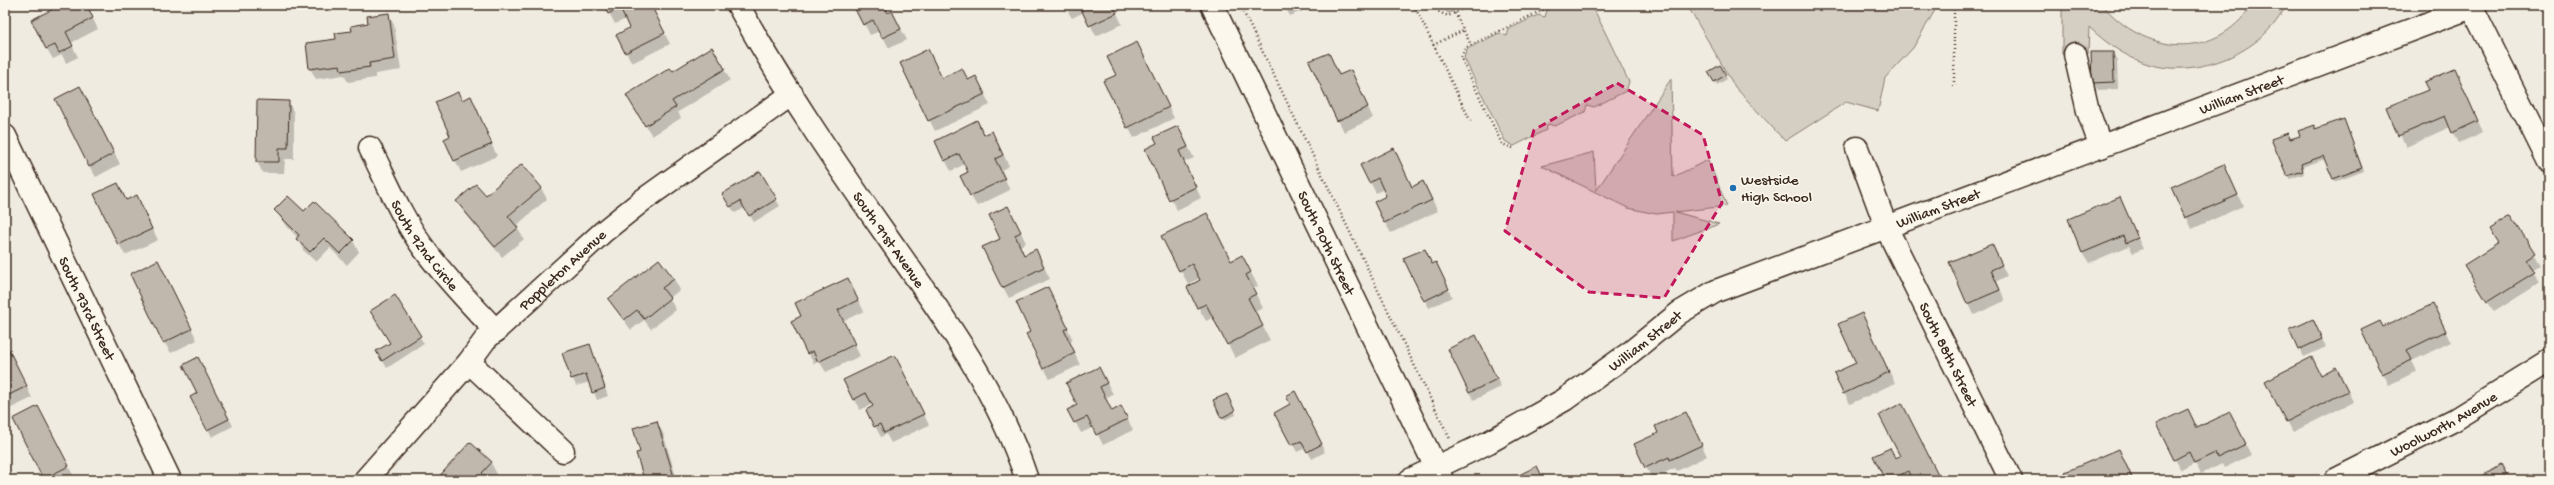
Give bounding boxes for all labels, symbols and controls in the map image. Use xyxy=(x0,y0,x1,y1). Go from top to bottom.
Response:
street label: William Street xyxy=(2197,71,2288,120)
place label: Westside High School xyxy=(1741,172,1812,207)
marker: Westside High School xyxy=(1728,183,1738,193)
street label: William Street xyxy=(1894,185,1985,233)
street label: South 91st Avenue xyxy=(848,189,928,292)
street label: South 90th Street xyxy=(1292,189,1359,300)
street label: South 92nd Circle xyxy=(386,198,462,296)
street label: Poppleton Avenue xyxy=(515,226,611,316)
street label: South 93rd Street xyxy=(53,254,119,365)
street label: South 88th Street xyxy=(1914,300,1981,412)
street label: William Street xyxy=(1606,306,1688,376)
street label: Woolworth Avenue xyxy=(2388,388,2501,462)

